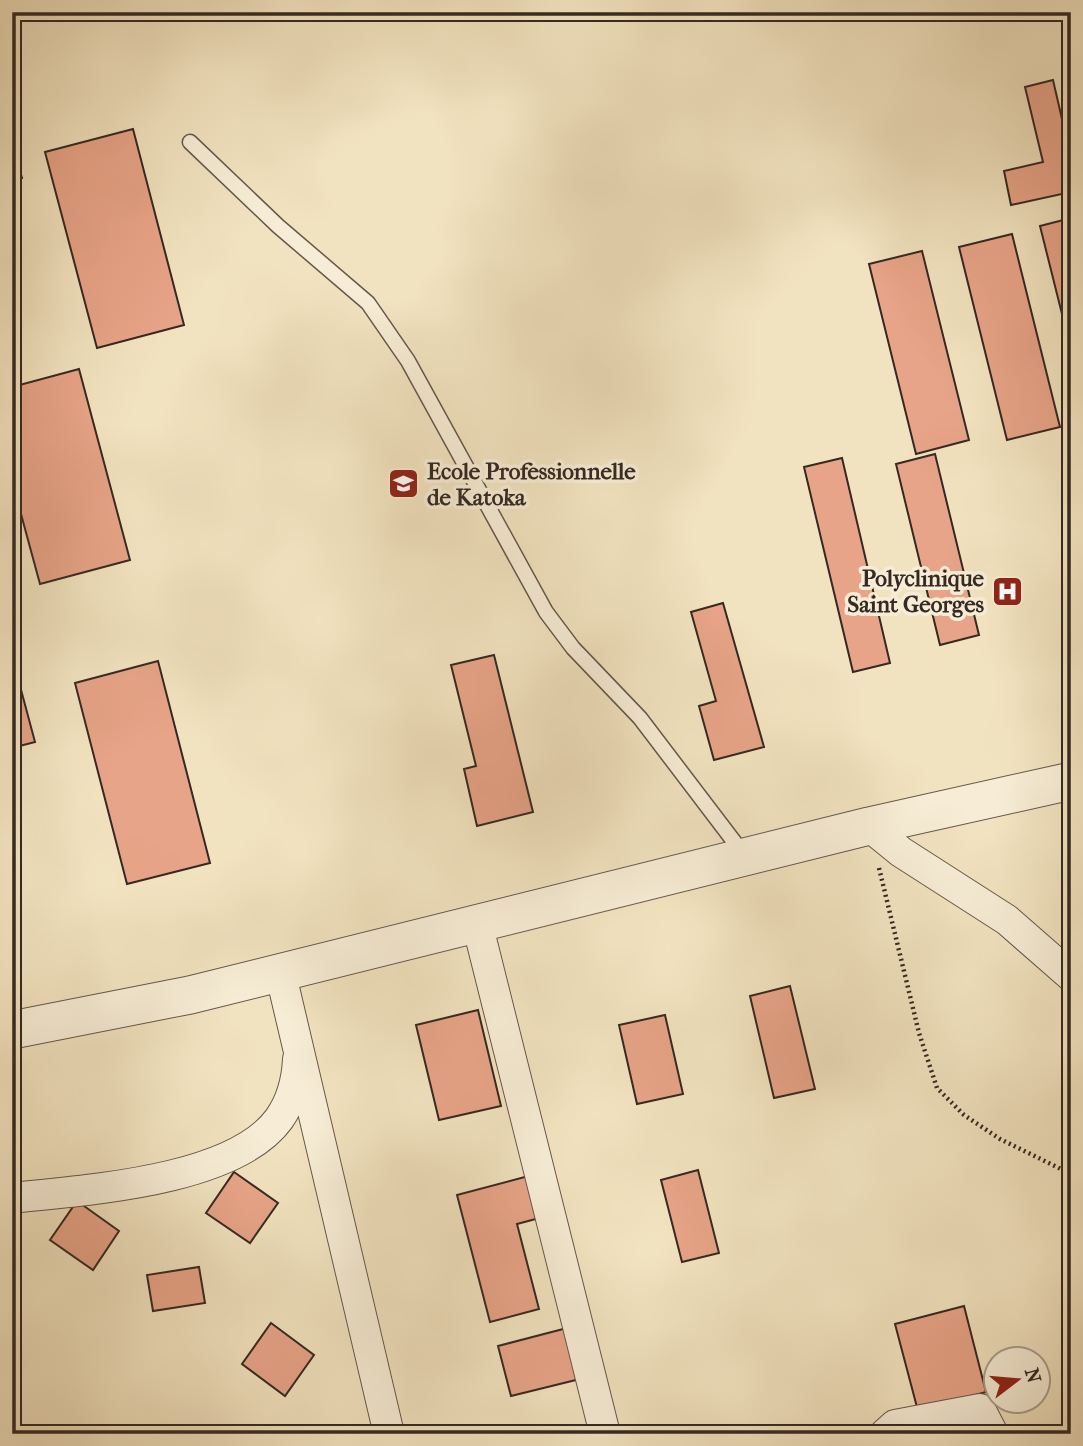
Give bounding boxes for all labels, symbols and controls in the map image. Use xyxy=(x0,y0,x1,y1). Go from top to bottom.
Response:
place label: Ecole Professionnelle de Katoka xyxy=(427,458,636,511)
school or university icon: Ecole Professionnelle de Katoka xyxy=(387,467,421,501)
place label: Polyclinique Saint Georges xyxy=(847,565,985,618)
hospital icon: Polyclinique Saint Georges xyxy=(990,574,1024,608)
north arrow xyxy=(982,1344,1052,1414)
text: N xyxy=(1020,1366,1045,1386)

